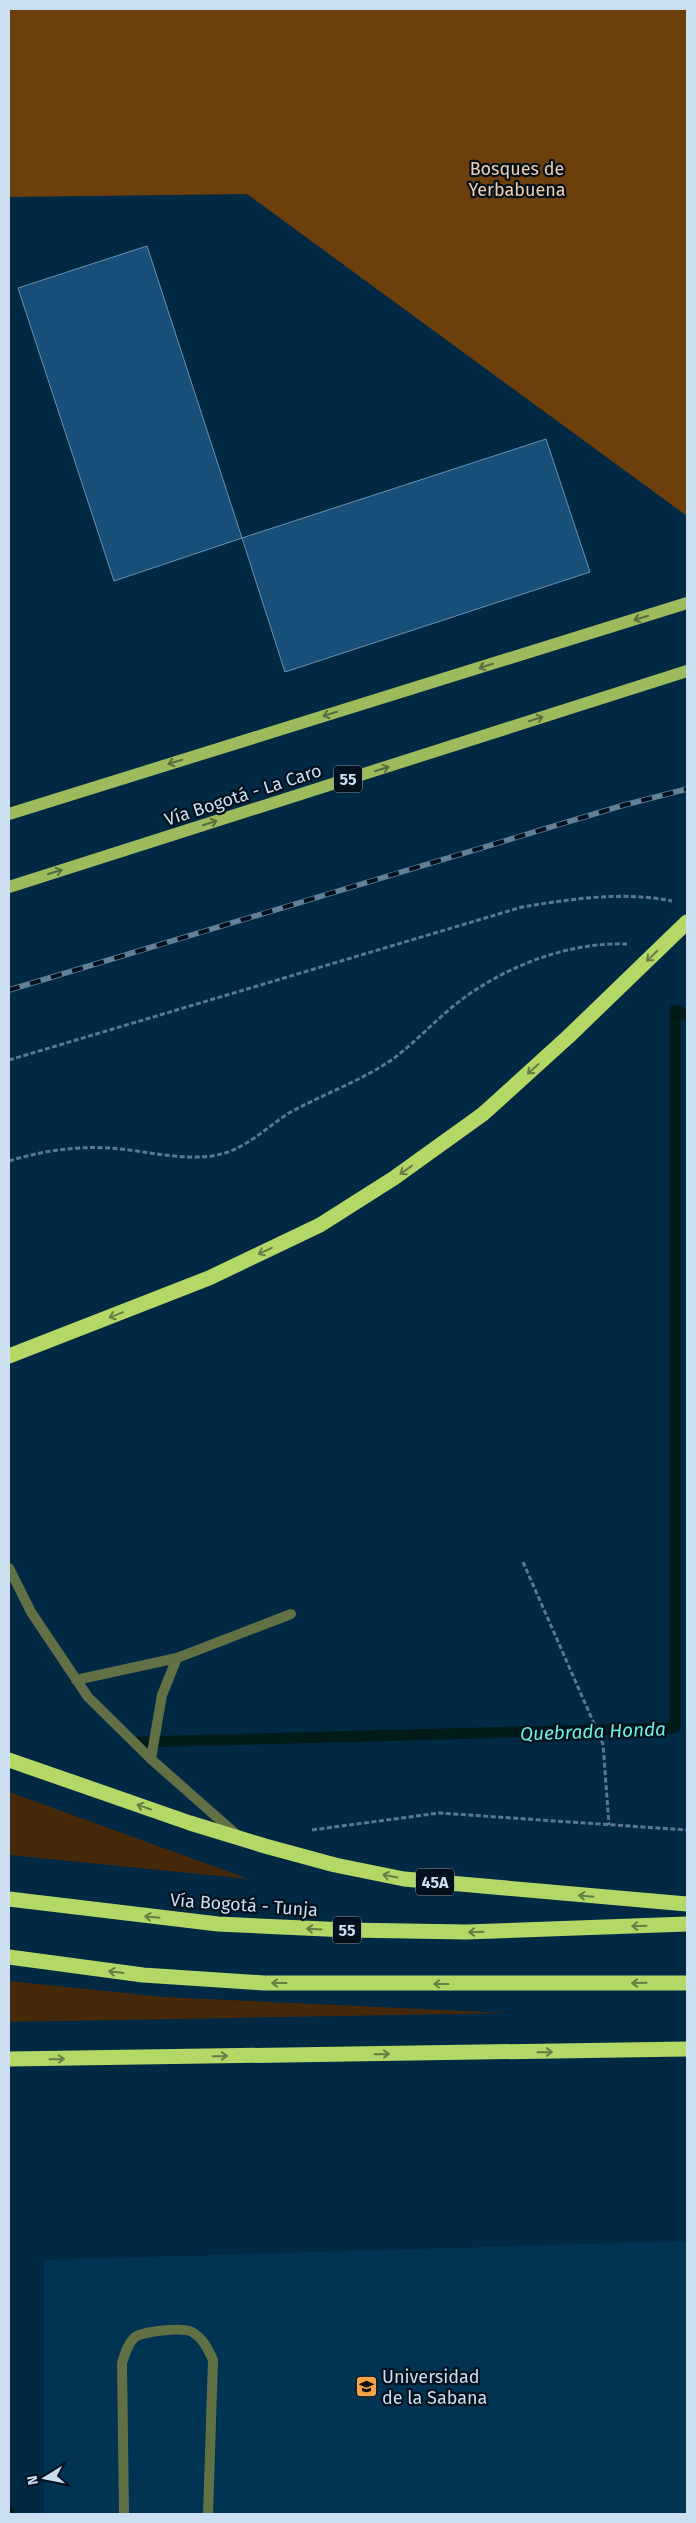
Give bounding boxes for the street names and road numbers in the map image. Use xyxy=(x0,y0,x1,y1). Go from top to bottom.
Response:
street label: Vía Bogotá - La Caro xyxy=(162,759,324,831)
road number: 55 xyxy=(334,766,362,792)
road number: 45A xyxy=(416,1868,454,1895)
street label: Vía Bogotá - Tunja xyxy=(169,1889,319,1921)
road number: 55 xyxy=(333,1916,361,1944)

